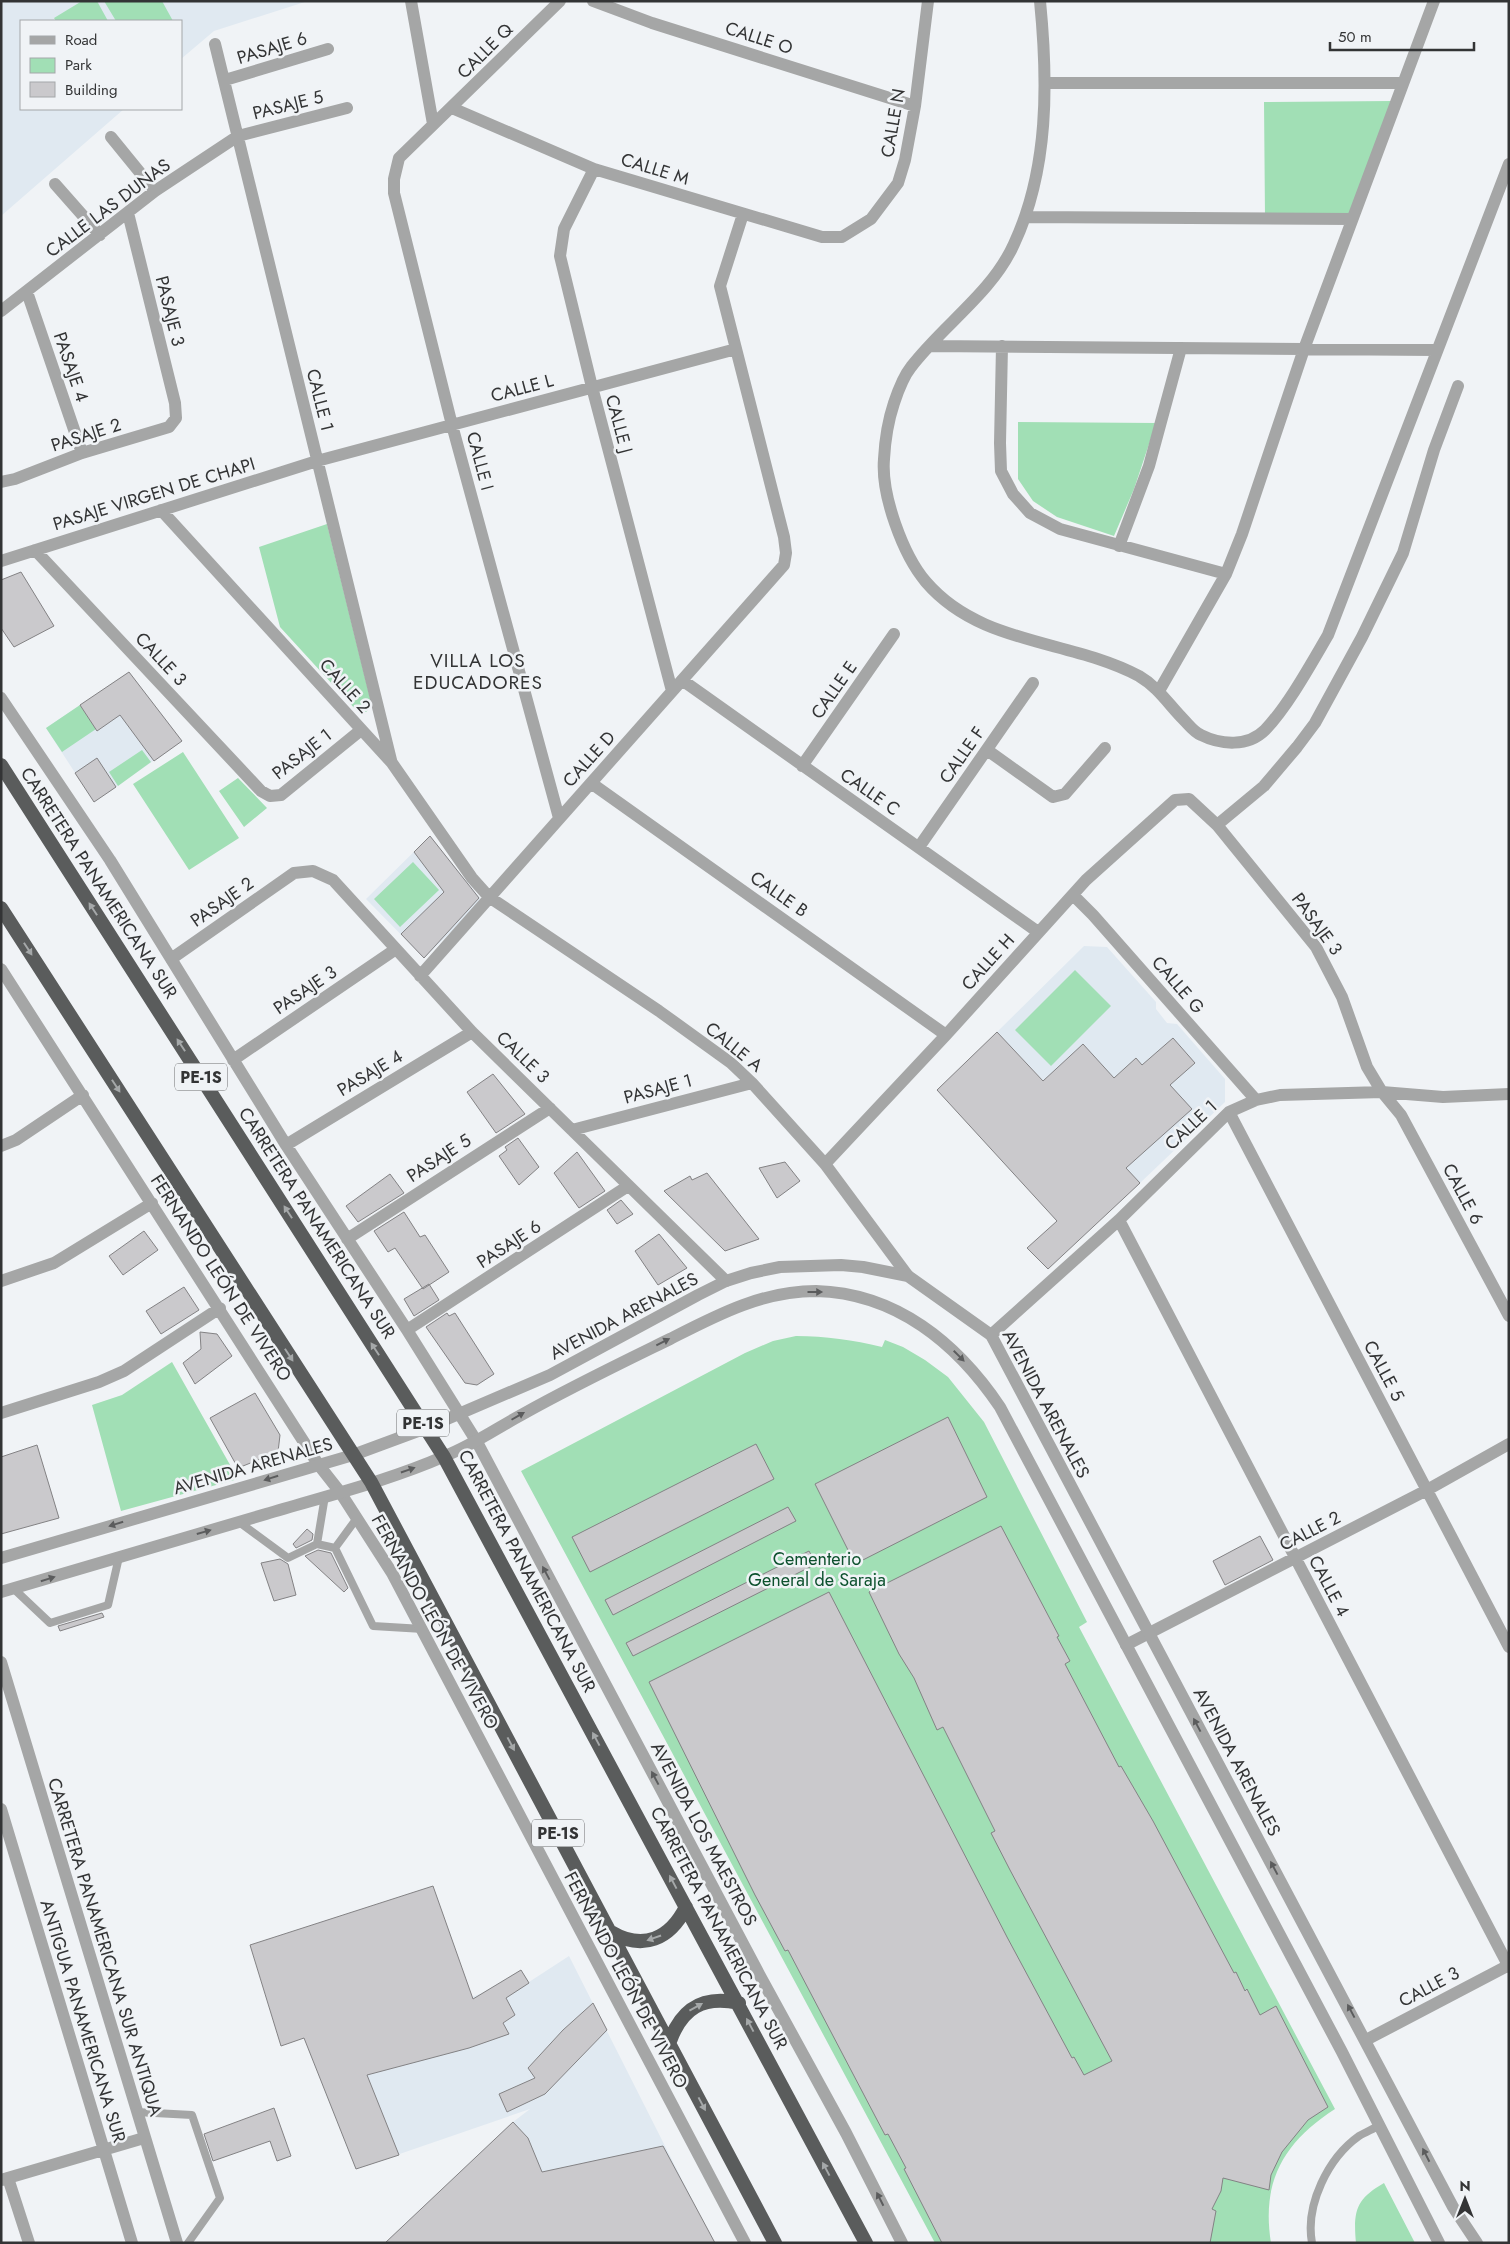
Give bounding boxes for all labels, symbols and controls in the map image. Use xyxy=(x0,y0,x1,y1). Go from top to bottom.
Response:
street label: CALLE O xyxy=(722,15,796,61)
street label: CALLE Q xyxy=(451,17,519,85)
legend xyxy=(20,20,182,110)
scale bar xyxy=(1330,20,1474,52)
street label: PASAJE 6 xyxy=(234,25,310,71)
text: 50 m xyxy=(1338,26,1372,48)
text: Road xyxy=(65,29,97,51)
text: Park xyxy=(65,54,92,76)
text: Building xyxy=(65,79,117,101)
street label: PASAJE 5 xyxy=(250,84,326,126)
street label: CALLE N xyxy=(874,87,912,159)
street label: CALLE M xyxy=(618,146,692,192)
street label: CALLE LAS DUNAS xyxy=(40,152,176,264)
street label: PASAJE 3 xyxy=(149,273,191,349)
street label: PASAJE 4 xyxy=(47,329,95,405)
street label: CALLE 1 xyxy=(300,366,340,434)
street label: CALLE L xyxy=(488,367,556,409)
street label: CALLE J xyxy=(599,392,639,456)
street label: PASAJE 2 xyxy=(48,411,124,459)
street label: CALLE I xyxy=(460,429,500,493)
street label: PASAJE VIRGEN DE CHAPI xyxy=(50,451,258,537)
street label: CALLE 3 xyxy=(129,626,193,692)
district label: VILLA LOS EDUCADORES xyxy=(413,647,543,696)
street label: CALLE 2 xyxy=(313,653,377,719)
street label: CALLE E xyxy=(805,656,863,724)
street label: CALLE F xyxy=(933,721,991,789)
street label: PASAJE 1 xyxy=(266,722,338,786)
street label: CALLE D xyxy=(557,725,621,793)
street label: CARRETERA PANAMERICANA SUR xyxy=(14,762,184,1004)
street label: CALLE C xyxy=(835,762,905,822)
street label: CALLE B xyxy=(745,865,813,923)
street label: PASAJE 2 xyxy=(185,871,259,933)
street label: PASAJE 3 xyxy=(1285,887,1349,961)
one-way arrow xyxy=(89,902,98,915)
street label: CALLE H xyxy=(955,928,1021,996)
one-way arrow xyxy=(23,942,32,956)
street label: CALLE G xyxy=(1145,950,1211,1020)
street label: PASAJE 3 xyxy=(268,959,342,1021)
street label: CALLE A xyxy=(700,1016,768,1078)
street label: CALLE 3 xyxy=(490,1025,556,1089)
one-way arrow xyxy=(176,1039,186,1052)
street label: PASAJE 4 xyxy=(332,1043,408,1103)
road number: PE-1S xyxy=(175,1064,227,1090)
street label: PASAJE 1 xyxy=(621,1067,695,1111)
one-way arrow xyxy=(111,1079,120,1092)
street label: CALLE 1 xyxy=(1159,1094,1223,1156)
street label: CARRETERA PANAMERICANA SUR xyxy=(232,1102,402,1344)
street label: PASAJE 5 xyxy=(402,1127,476,1189)
street label: CALLE 6 xyxy=(1436,1159,1490,1229)
street label: FERNANDO LEÓN DE VIVERO xyxy=(144,1169,298,1387)
one-way arrow xyxy=(283,1205,292,1218)
street label: PASAJE 6 xyxy=(472,1213,546,1275)
street label: AVENIDA ARENALES xyxy=(545,1266,703,1366)
one-way arrow xyxy=(808,1288,824,1296)
street label: AVENIDA ARENALES xyxy=(996,1325,1096,1483)
street label: CALLE 5 xyxy=(1357,1336,1411,1406)
one-way arrow xyxy=(656,1338,670,1346)
one-way arrow xyxy=(371,1342,380,1355)
one-way arrow xyxy=(284,1348,294,1361)
one-way arrow xyxy=(953,1350,965,1362)
road number: PE-1S xyxy=(397,1410,449,1436)
one-way arrow xyxy=(512,1412,525,1421)
street label: AVENIDA ARENALES xyxy=(170,1431,336,1501)
street label: CARRETERA PANAMERICANA SUR xyxy=(452,1445,602,1697)
one-way arrow xyxy=(400,1466,415,1473)
one-way arrow xyxy=(264,1475,279,1483)
street label: CALLE 2 xyxy=(1275,1505,1345,1557)
street label: FERNANDO LEÓN DE VIVERO xyxy=(365,1510,505,1734)
one-way arrow xyxy=(108,1521,123,1529)
one-way arrow xyxy=(196,1528,211,1536)
park label: Cementerio General de Saraja xyxy=(748,1546,886,1593)
street label: CALLE 4 xyxy=(1302,1551,1356,1621)
one-way arrow xyxy=(542,1565,550,1580)
one-way arrow xyxy=(41,1574,56,1582)
street label: AVENIDA ARENALES xyxy=(1187,1683,1287,1841)
one-way arrow xyxy=(1193,1718,1201,1732)
one-way arrow xyxy=(592,1732,600,1747)
one-way arrow xyxy=(507,1737,515,1752)
street label: AVENIDA LOS MAESTROS xyxy=(644,1737,764,1931)
one-way arrow xyxy=(651,1771,659,1785)
street label: CARRETERA PANAMERICANA SUR ANTIQUA xyxy=(41,1775,169,2120)
street label: CARRETERA PANAMERICANA SUR xyxy=(644,1802,794,2054)
road number: PE-1S xyxy=(532,1820,584,1846)
one-way arrow xyxy=(1270,1861,1278,1875)
street label: FERNANDO LEÓN DE VIVERO xyxy=(558,1867,694,2093)
one-way arrow xyxy=(668,1876,677,1889)
street label: ANTIGUA PANAMERICANA SUR xyxy=(34,1896,132,2146)
one-way arrow xyxy=(646,1934,661,1942)
street label: CALLE 3 xyxy=(1394,1960,1464,2014)
one-way arrow xyxy=(689,2003,702,2012)
one-way arrow xyxy=(1347,2004,1355,2019)
one-way arrow xyxy=(746,2018,754,2033)
one-way arrow xyxy=(698,2097,706,2111)
one-way arrow xyxy=(1422,2148,1430,2163)
one-way arrow xyxy=(822,2162,830,2176)
north arrow xyxy=(1440,2174,1490,2224)
text: N xyxy=(1459,2176,1471,2196)
one-way arrow xyxy=(876,2192,884,2207)

